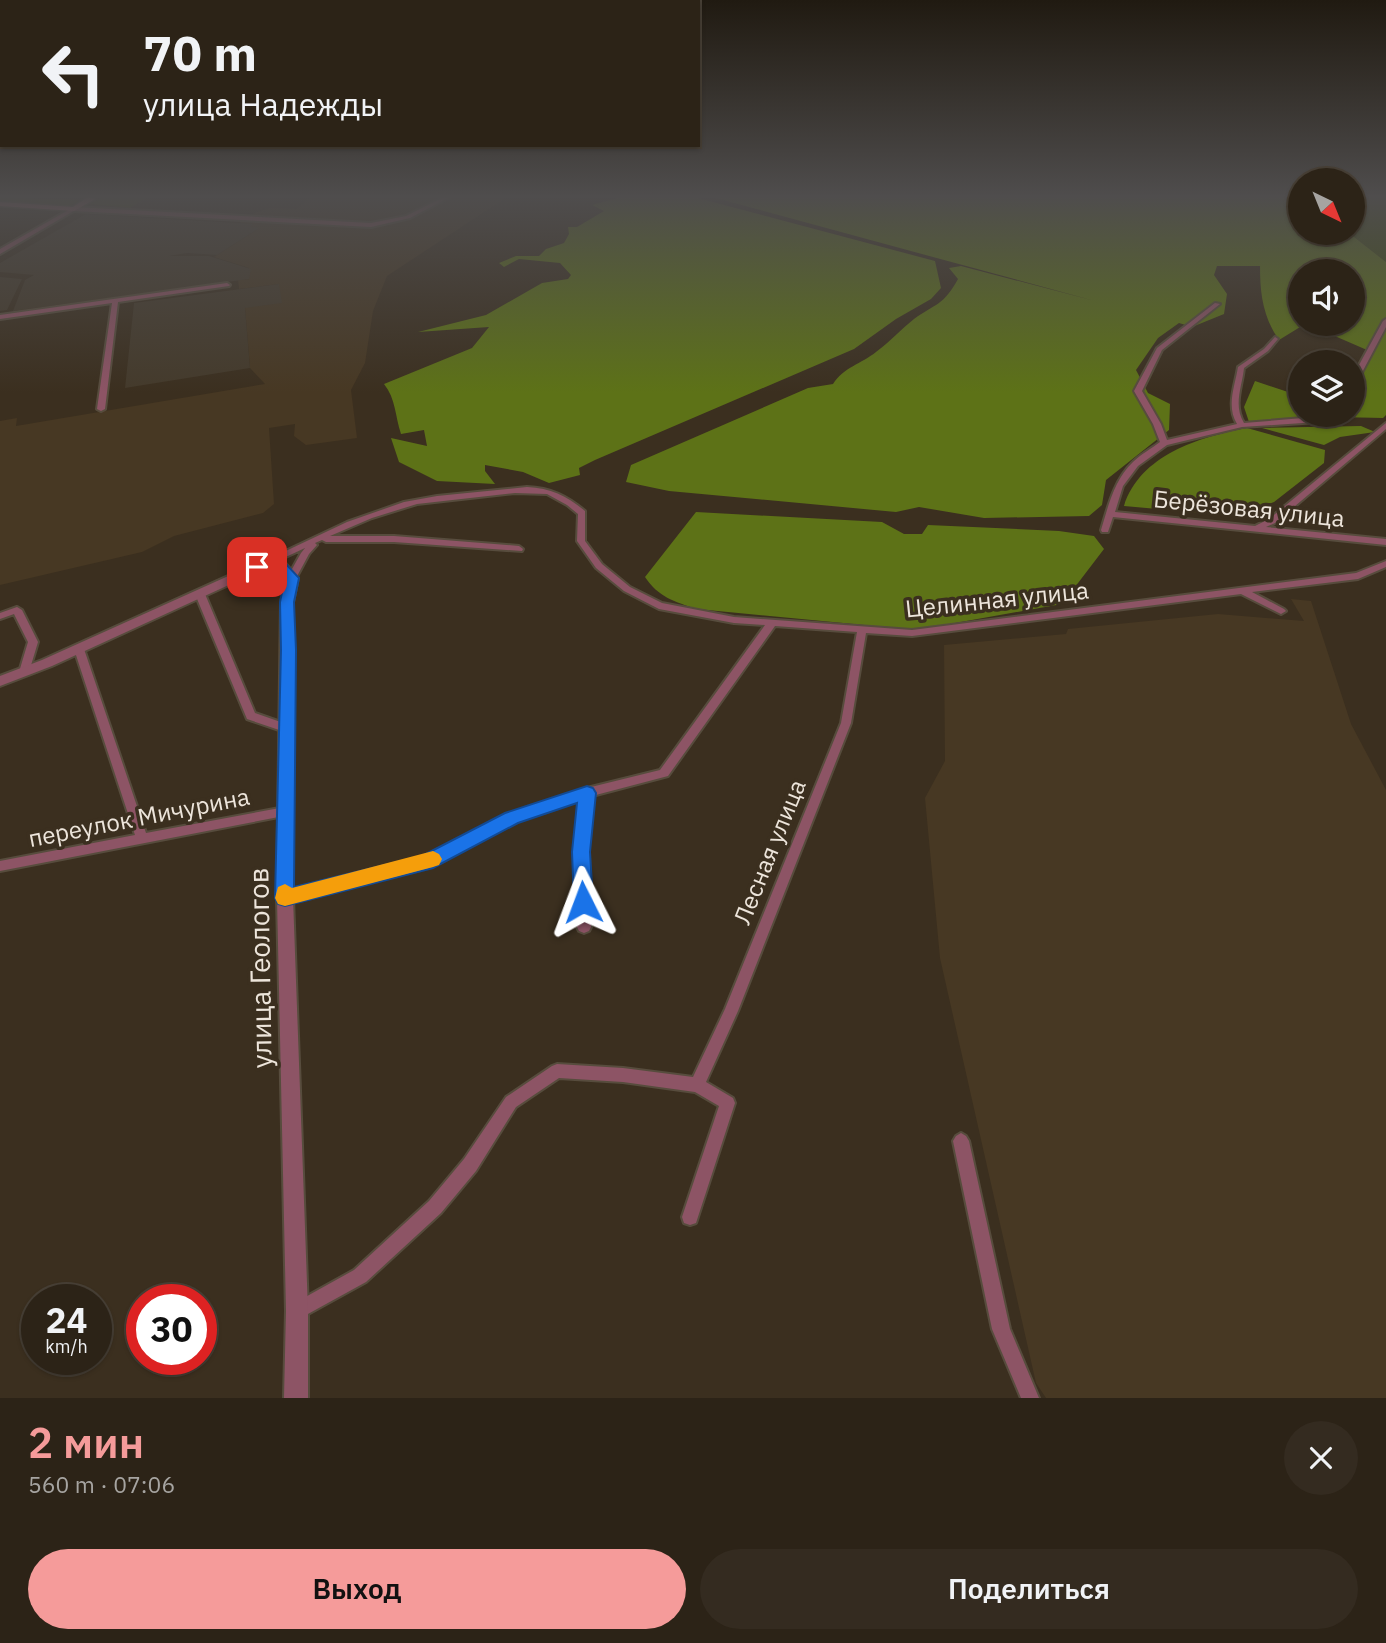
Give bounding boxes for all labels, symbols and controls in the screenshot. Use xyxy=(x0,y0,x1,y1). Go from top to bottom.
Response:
text: 70 m xyxy=(143,21,257,84)
icon: left xyxy=(28,28,119,119)
text: улица Надежды xyxy=(143,83,383,125)
north arrow xyxy=(1288,168,1365,245)
map controls xyxy=(1288,168,1365,427)
button: sound xyxy=(1288,259,1365,336)
button: layers xyxy=(1288,350,1365,427)
street label: Берёзовая улица xyxy=(1152,482,1346,534)
pin xyxy=(227,537,287,597)
icon: arrive xyxy=(238,548,276,586)
street label: Целинная улица xyxy=(904,573,1090,625)
street label: Лесная улица xyxy=(725,774,813,929)
street label: переулок Мичурина xyxy=(25,780,252,854)
position arrow xyxy=(546,865,620,939)
street label: улица Геологов xyxy=(239,867,280,1069)
speed limit sign: 30 xyxy=(126,1284,217,1375)
text: 24 xyxy=(45,1297,88,1343)
text: km/h xyxy=(45,1335,88,1358)
text: 2 мин xyxy=(28,1415,144,1470)
button: close xyxy=(1284,1421,1358,1495)
text: 560 m · 07:06 xyxy=(28,1469,175,1499)
button: Выход xyxy=(28,1549,686,1629)
button: Поделиться xyxy=(700,1549,1358,1629)

